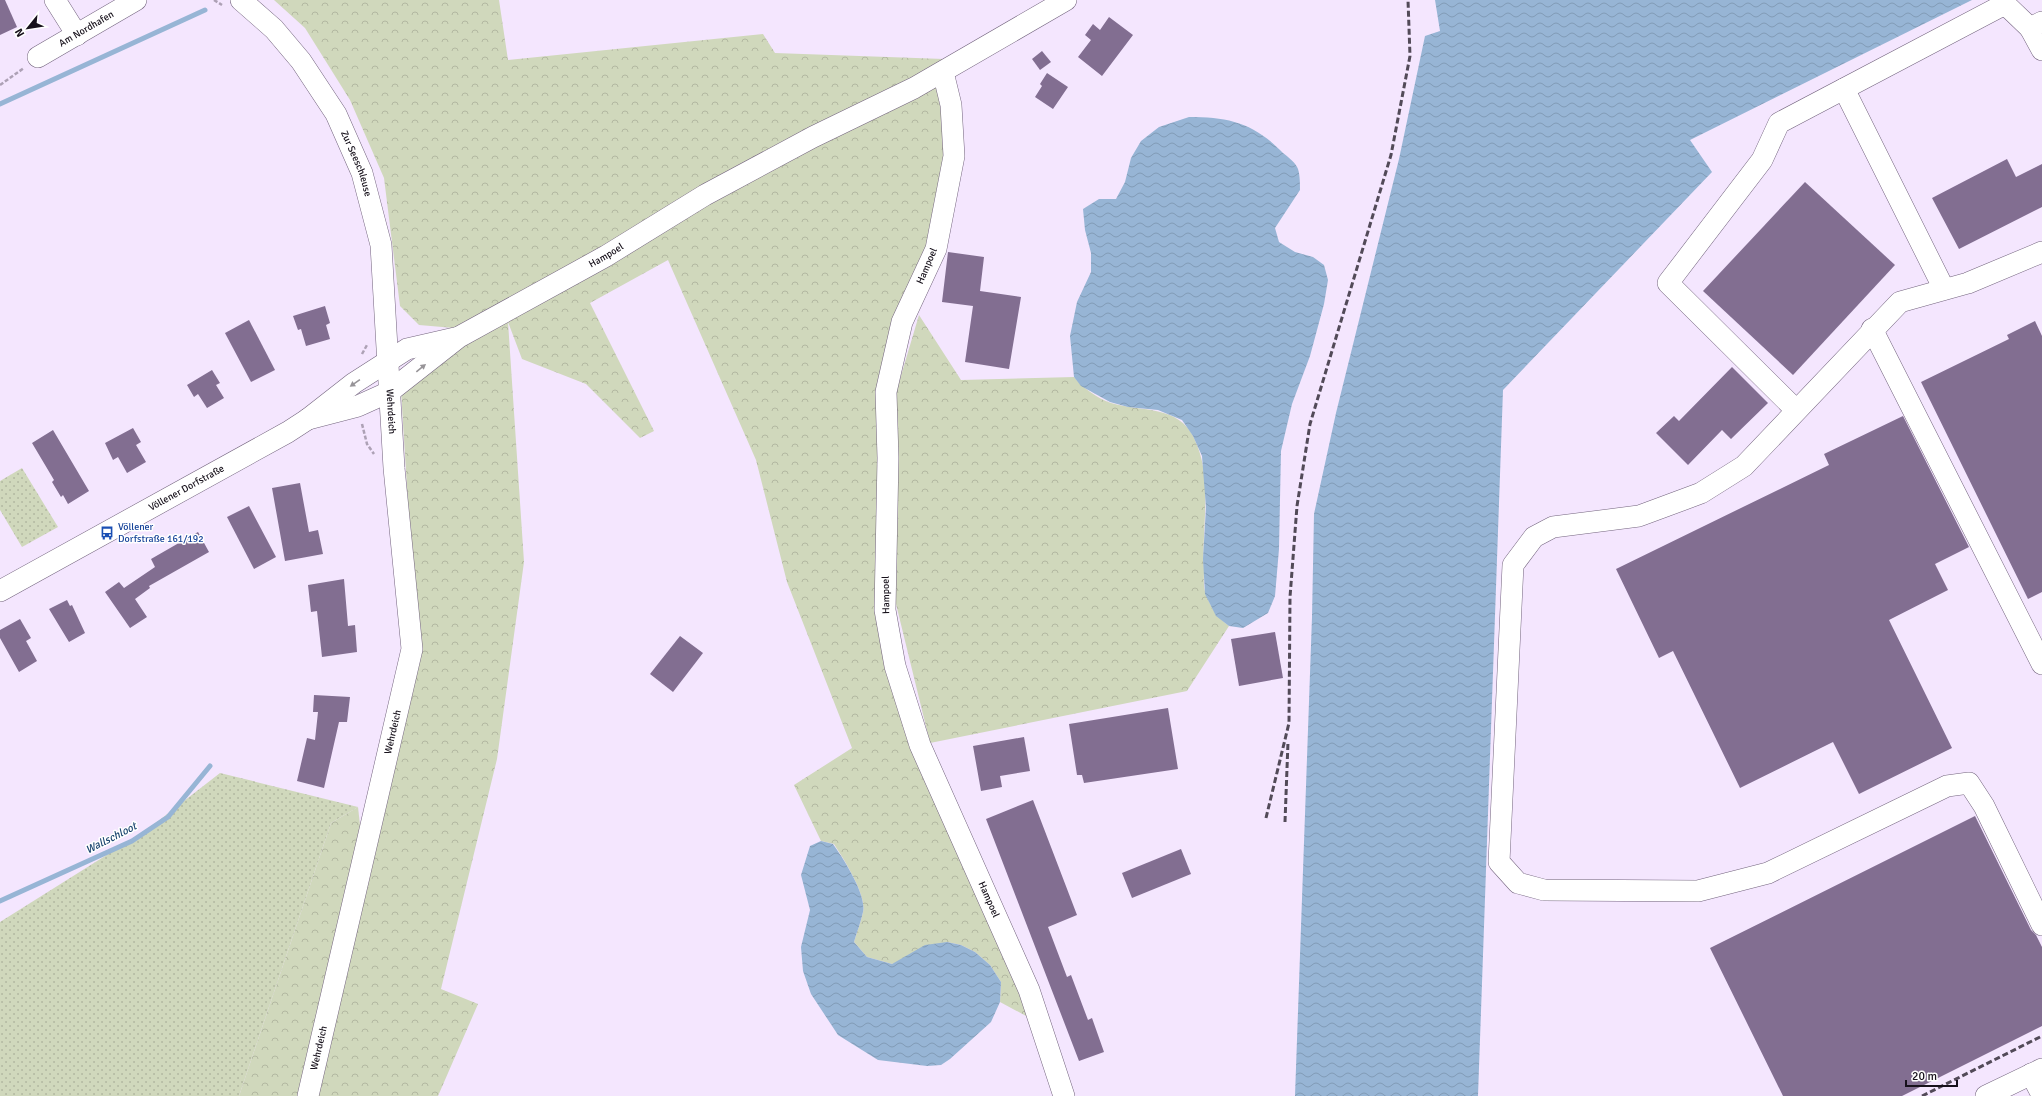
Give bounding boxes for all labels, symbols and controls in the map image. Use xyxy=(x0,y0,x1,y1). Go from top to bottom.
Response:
north arrow xyxy=(8,8,48,48)
street label: Am Nordhafen xyxy=(57,8,116,49)
text: N xyxy=(12,26,27,39)
street label: Zur Seeschleuse xyxy=(338,129,374,198)
street label: Hampoel xyxy=(587,241,626,270)
street label: Hampoel xyxy=(914,246,940,286)
one-way arrow xyxy=(415,364,426,373)
one-way arrow xyxy=(350,379,360,387)
street label: Wehrdeich xyxy=(383,388,398,434)
street label: Völlener Dorfstraße xyxy=(147,462,226,514)
place label: Völlener Dorfstraße 161/192 xyxy=(118,521,204,545)
bus stop icon: Völlener Dorfstraße 161/192 xyxy=(99,525,115,541)
street label: Hampoel xyxy=(880,576,892,614)
street label: Wehrdeich xyxy=(382,709,404,755)
water label: Wallschloot xyxy=(83,819,140,856)
street label: Hampoel xyxy=(975,880,1002,919)
street label: Wehrdeich xyxy=(308,1025,330,1071)
scale bar xyxy=(1906,1062,1957,1088)
text: 20 m xyxy=(1912,1069,1937,1084)

